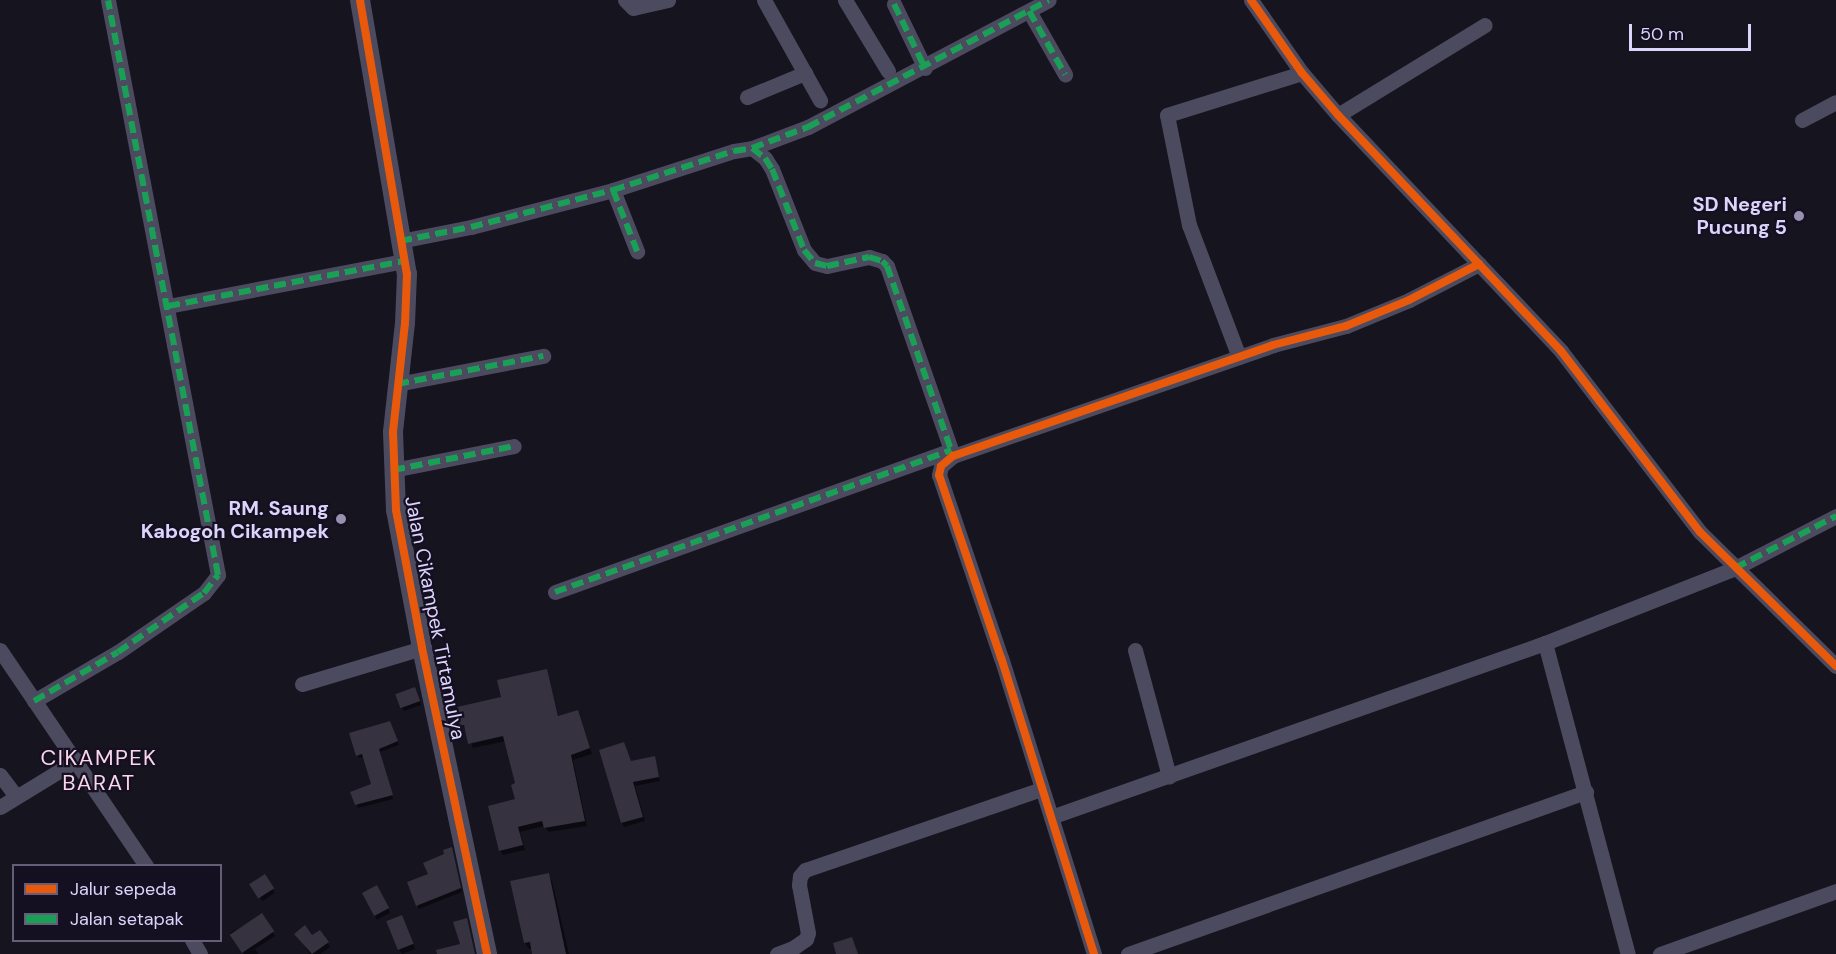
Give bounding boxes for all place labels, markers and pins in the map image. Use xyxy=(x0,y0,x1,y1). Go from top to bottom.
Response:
place label: SD Negeri Pucung 5 xyxy=(1692,192,1787,239)
marker: SD Negeri Pucung 5 xyxy=(1792,209,1806,223)
place label: RM. Saung Kabogoh Cikampek xyxy=(141,496,329,543)
marker: RM. Saung Kabogoh Cikampek xyxy=(334,512,348,526)

